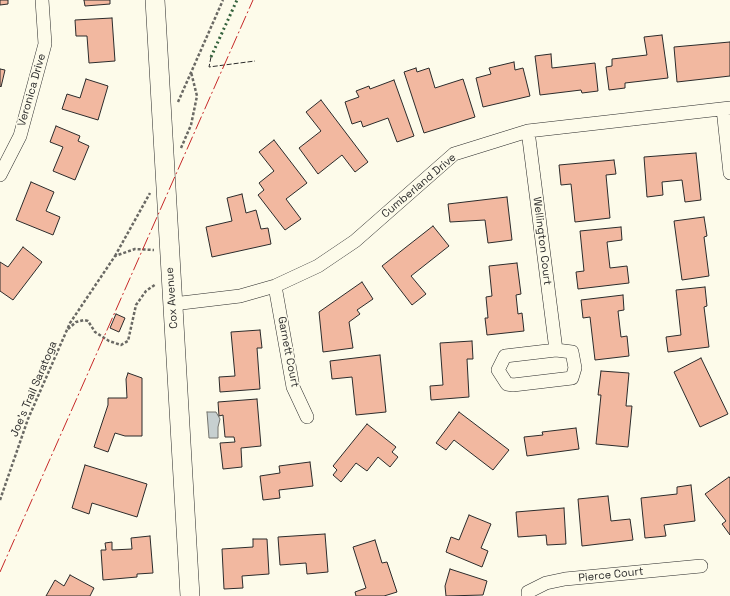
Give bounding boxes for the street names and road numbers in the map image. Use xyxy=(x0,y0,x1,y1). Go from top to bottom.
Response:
street label: Veronica Drive xyxy=(15,52,49,128)
street label: Cumberland Drive xyxy=(379,151,459,221)
street label: Wellington Court xyxy=(530,196,554,286)
street label: Cox Avenue xyxy=(163,267,181,329)
street label: Garnett Court xyxy=(275,315,301,389)
street label: Joe's Trail Saratoga xyxy=(8,339,60,439)
street label: Pierce Court xyxy=(578,565,644,585)

